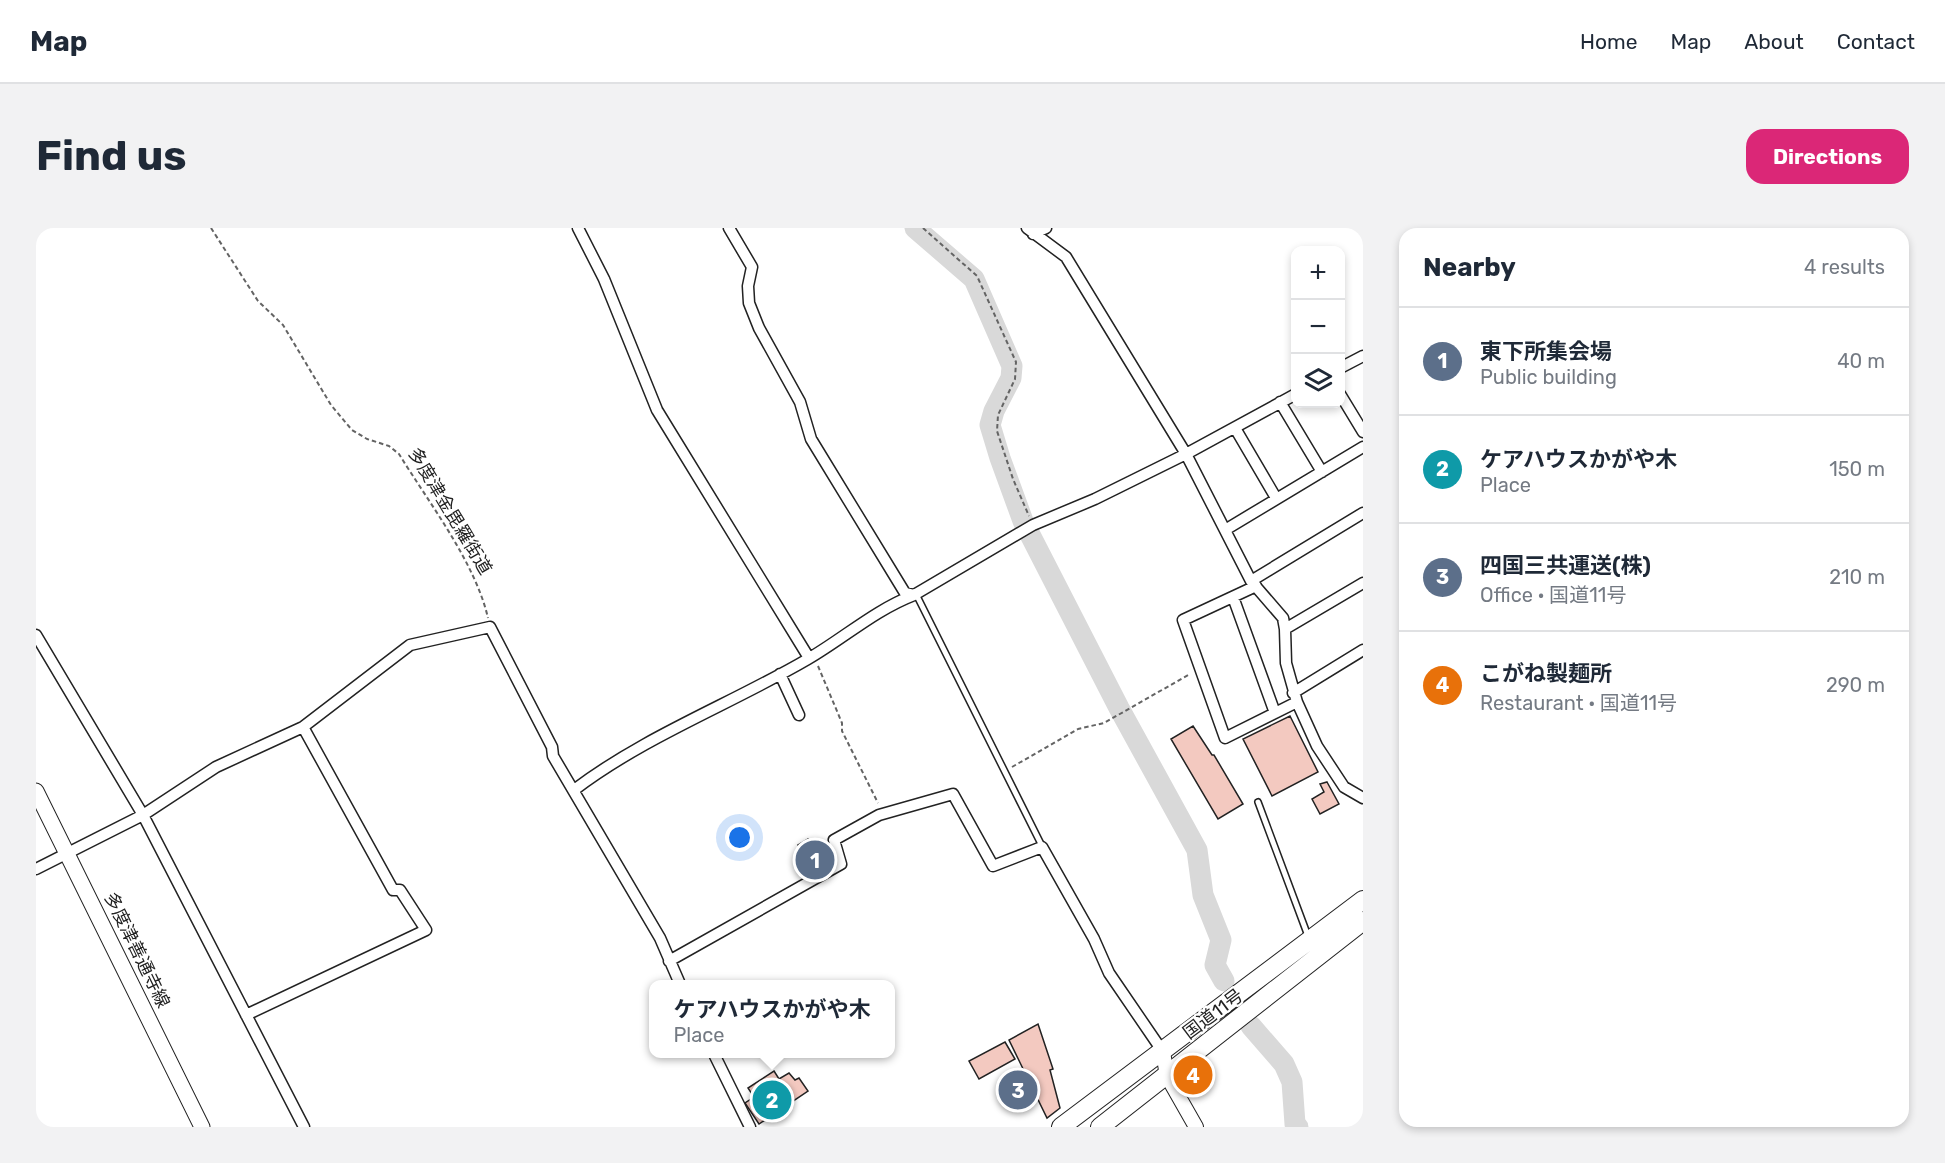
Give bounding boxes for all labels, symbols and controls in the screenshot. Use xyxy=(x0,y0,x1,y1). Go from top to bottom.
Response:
text: Map xyxy=(30,25,87,58)
text: Home xyxy=(1580,29,1637,54)
text: Map xyxy=(1670,29,1711,54)
text: About xyxy=(1744,29,1804,54)
text: Contact xyxy=(1837,29,1915,54)
button: Directions xyxy=(1746,129,1909,184)
text: Find us xyxy=(36,131,187,181)
map controls xyxy=(1291,246,1345,408)
button: + xyxy=(1291,246,1345,300)
text: Nearby xyxy=(1423,252,1516,283)
text: 4 results xyxy=(1804,255,1885,279)
button: − xyxy=(1291,300,1345,354)
text: 東下所集会場 xyxy=(1480,338,1612,365)
text: 1 xyxy=(1438,349,1447,373)
text: 40 m xyxy=(1837,349,1885,373)
button: layers xyxy=(1291,354,1345,408)
text: Public building xyxy=(1480,365,1617,389)
street label: 多度津金毘羅街道 xyxy=(403,444,497,578)
text: ケアハウスかがや木 xyxy=(1480,446,1677,473)
text: 2 xyxy=(1436,457,1449,481)
text: 150 m xyxy=(1829,457,1885,481)
text: Place xyxy=(1480,473,1531,497)
text: 四国三共運送(株) xyxy=(1480,552,1651,579)
text: 3 xyxy=(1436,565,1449,589)
text: 210 m xyxy=(1829,565,1885,589)
text: Office · 国道11号 xyxy=(1480,583,1626,607)
text: こがね製麺所 xyxy=(1480,660,1612,687)
text: 4 xyxy=(1436,673,1449,697)
text: 290 m xyxy=(1826,673,1885,697)
text: Restaurant · 国道11号 xyxy=(1480,691,1677,715)
your location xyxy=(725,823,754,852)
pin: 1 xyxy=(796,838,834,882)
street label: 多度津善通寺線 xyxy=(99,889,175,1011)
popup xyxy=(649,980,895,1058)
street label: 国道11号 xyxy=(1179,984,1247,1044)
text: ケアハウスかがや木 xyxy=(673,996,871,1023)
text: Place xyxy=(673,1023,724,1047)
pin: 4 xyxy=(1174,1052,1212,1098)
pin: 3 xyxy=(998,1068,1038,1112)
pin: 2 xyxy=(752,1078,792,1122)

